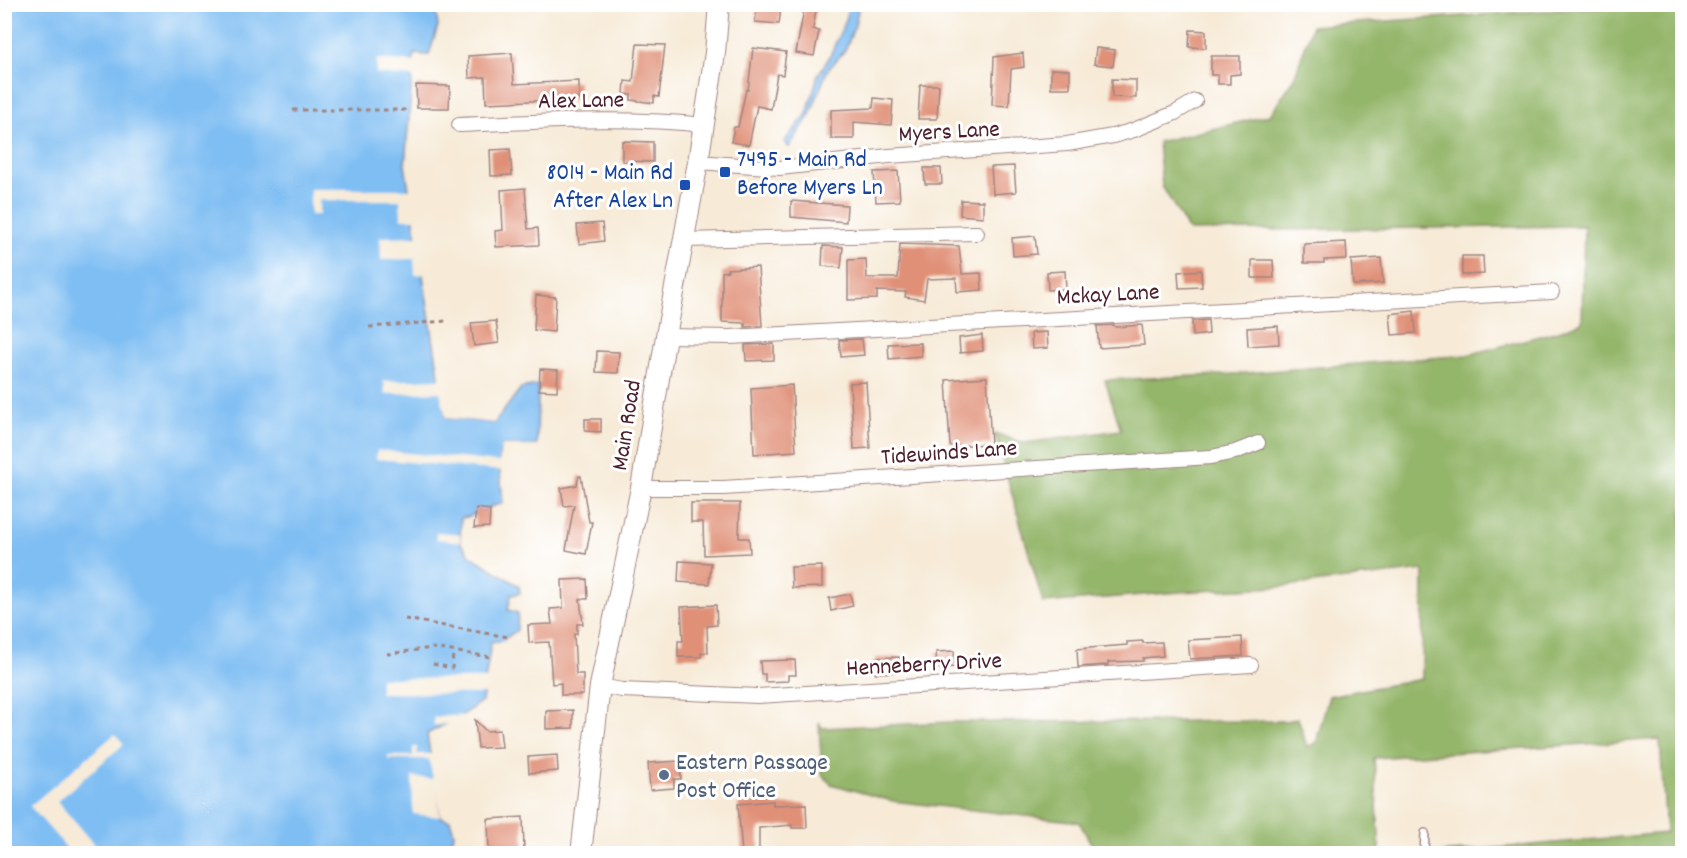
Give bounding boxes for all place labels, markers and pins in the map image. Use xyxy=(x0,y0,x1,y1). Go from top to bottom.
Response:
place label: 7495 - Main Rd Before Myers Ln xyxy=(737,144,883,206)
place label: 8014 - Main Rd After Alex Ln xyxy=(547,157,673,219)
marker: 7495 - Main Rd Before Myers Ln xyxy=(718,165,732,179)
marker: 8014 - Main Rd After Alex Ln xyxy=(678,178,692,192)
place label: Eastern Passage Post Office xyxy=(676,747,828,809)
marker: Eastern Passage Post Office xyxy=(657,768,671,782)

